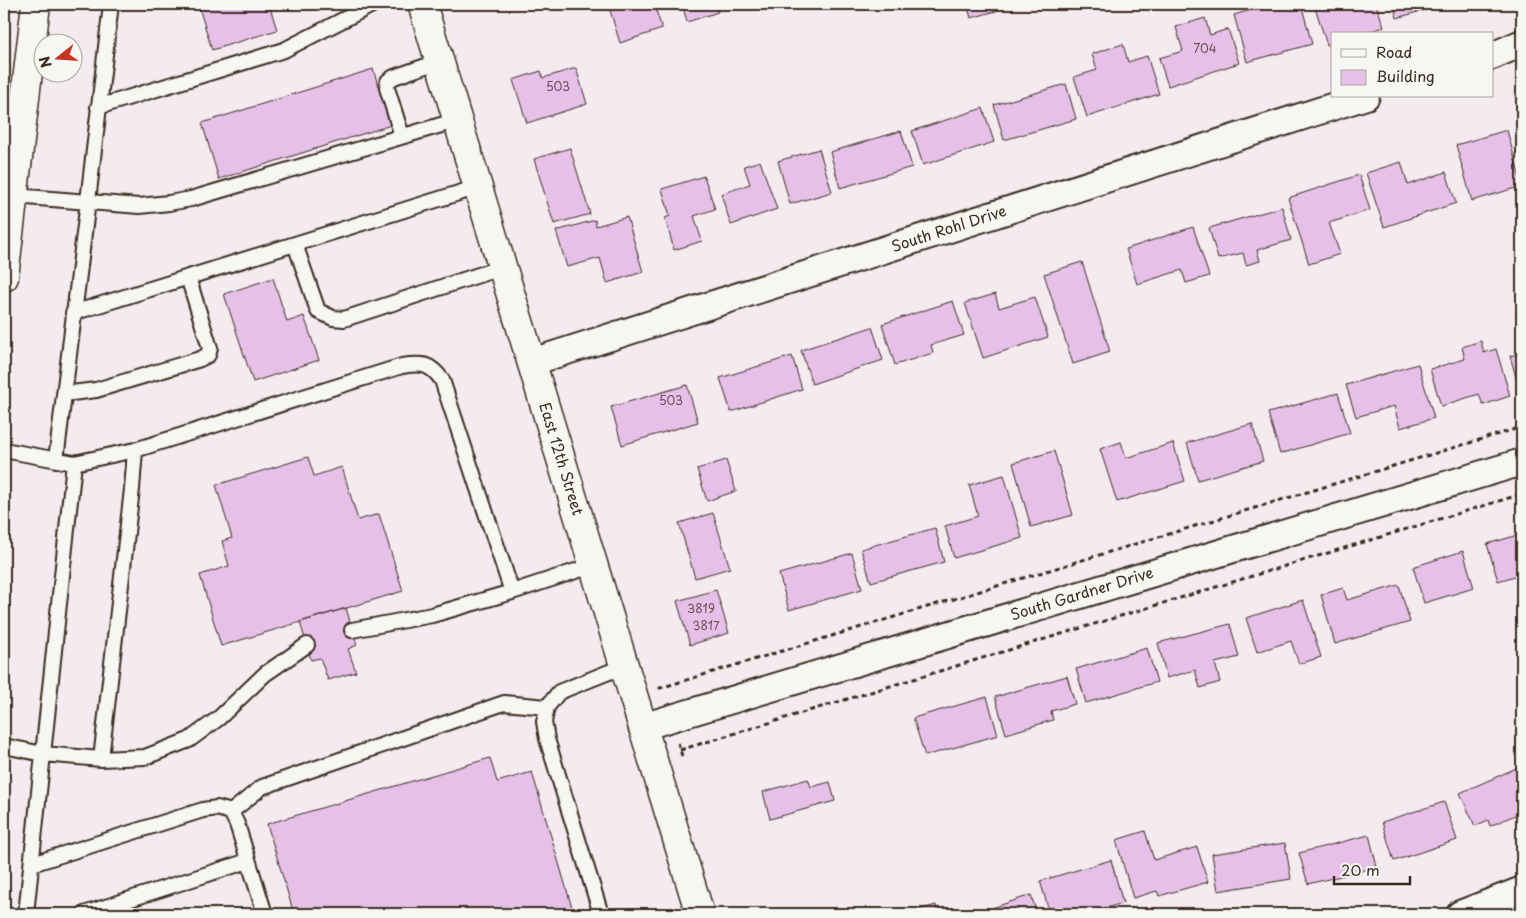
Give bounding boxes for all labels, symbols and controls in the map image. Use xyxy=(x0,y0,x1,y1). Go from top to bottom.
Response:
north arrow xyxy=(32,32,82,82)
legend xyxy=(1331,32,1494,98)
house number: 704 xyxy=(1193,39,1217,57)
text: Road xyxy=(1376,40,1412,63)
text: N xyxy=(33,54,57,70)
text: Building xyxy=(1376,64,1435,87)
house number: 503 xyxy=(546,77,570,95)
street label: South Rohl Drive xyxy=(888,198,1009,257)
house number: 503 xyxy=(659,391,683,409)
street label: East 12th Street xyxy=(534,399,591,518)
street label: South Gardner Drive xyxy=(1007,560,1156,625)
house number: 3819 xyxy=(687,599,715,617)
house number: 3817 xyxy=(692,616,720,634)
scale bar xyxy=(1334,853,1410,885)
text: 20 m xyxy=(1341,858,1380,881)

